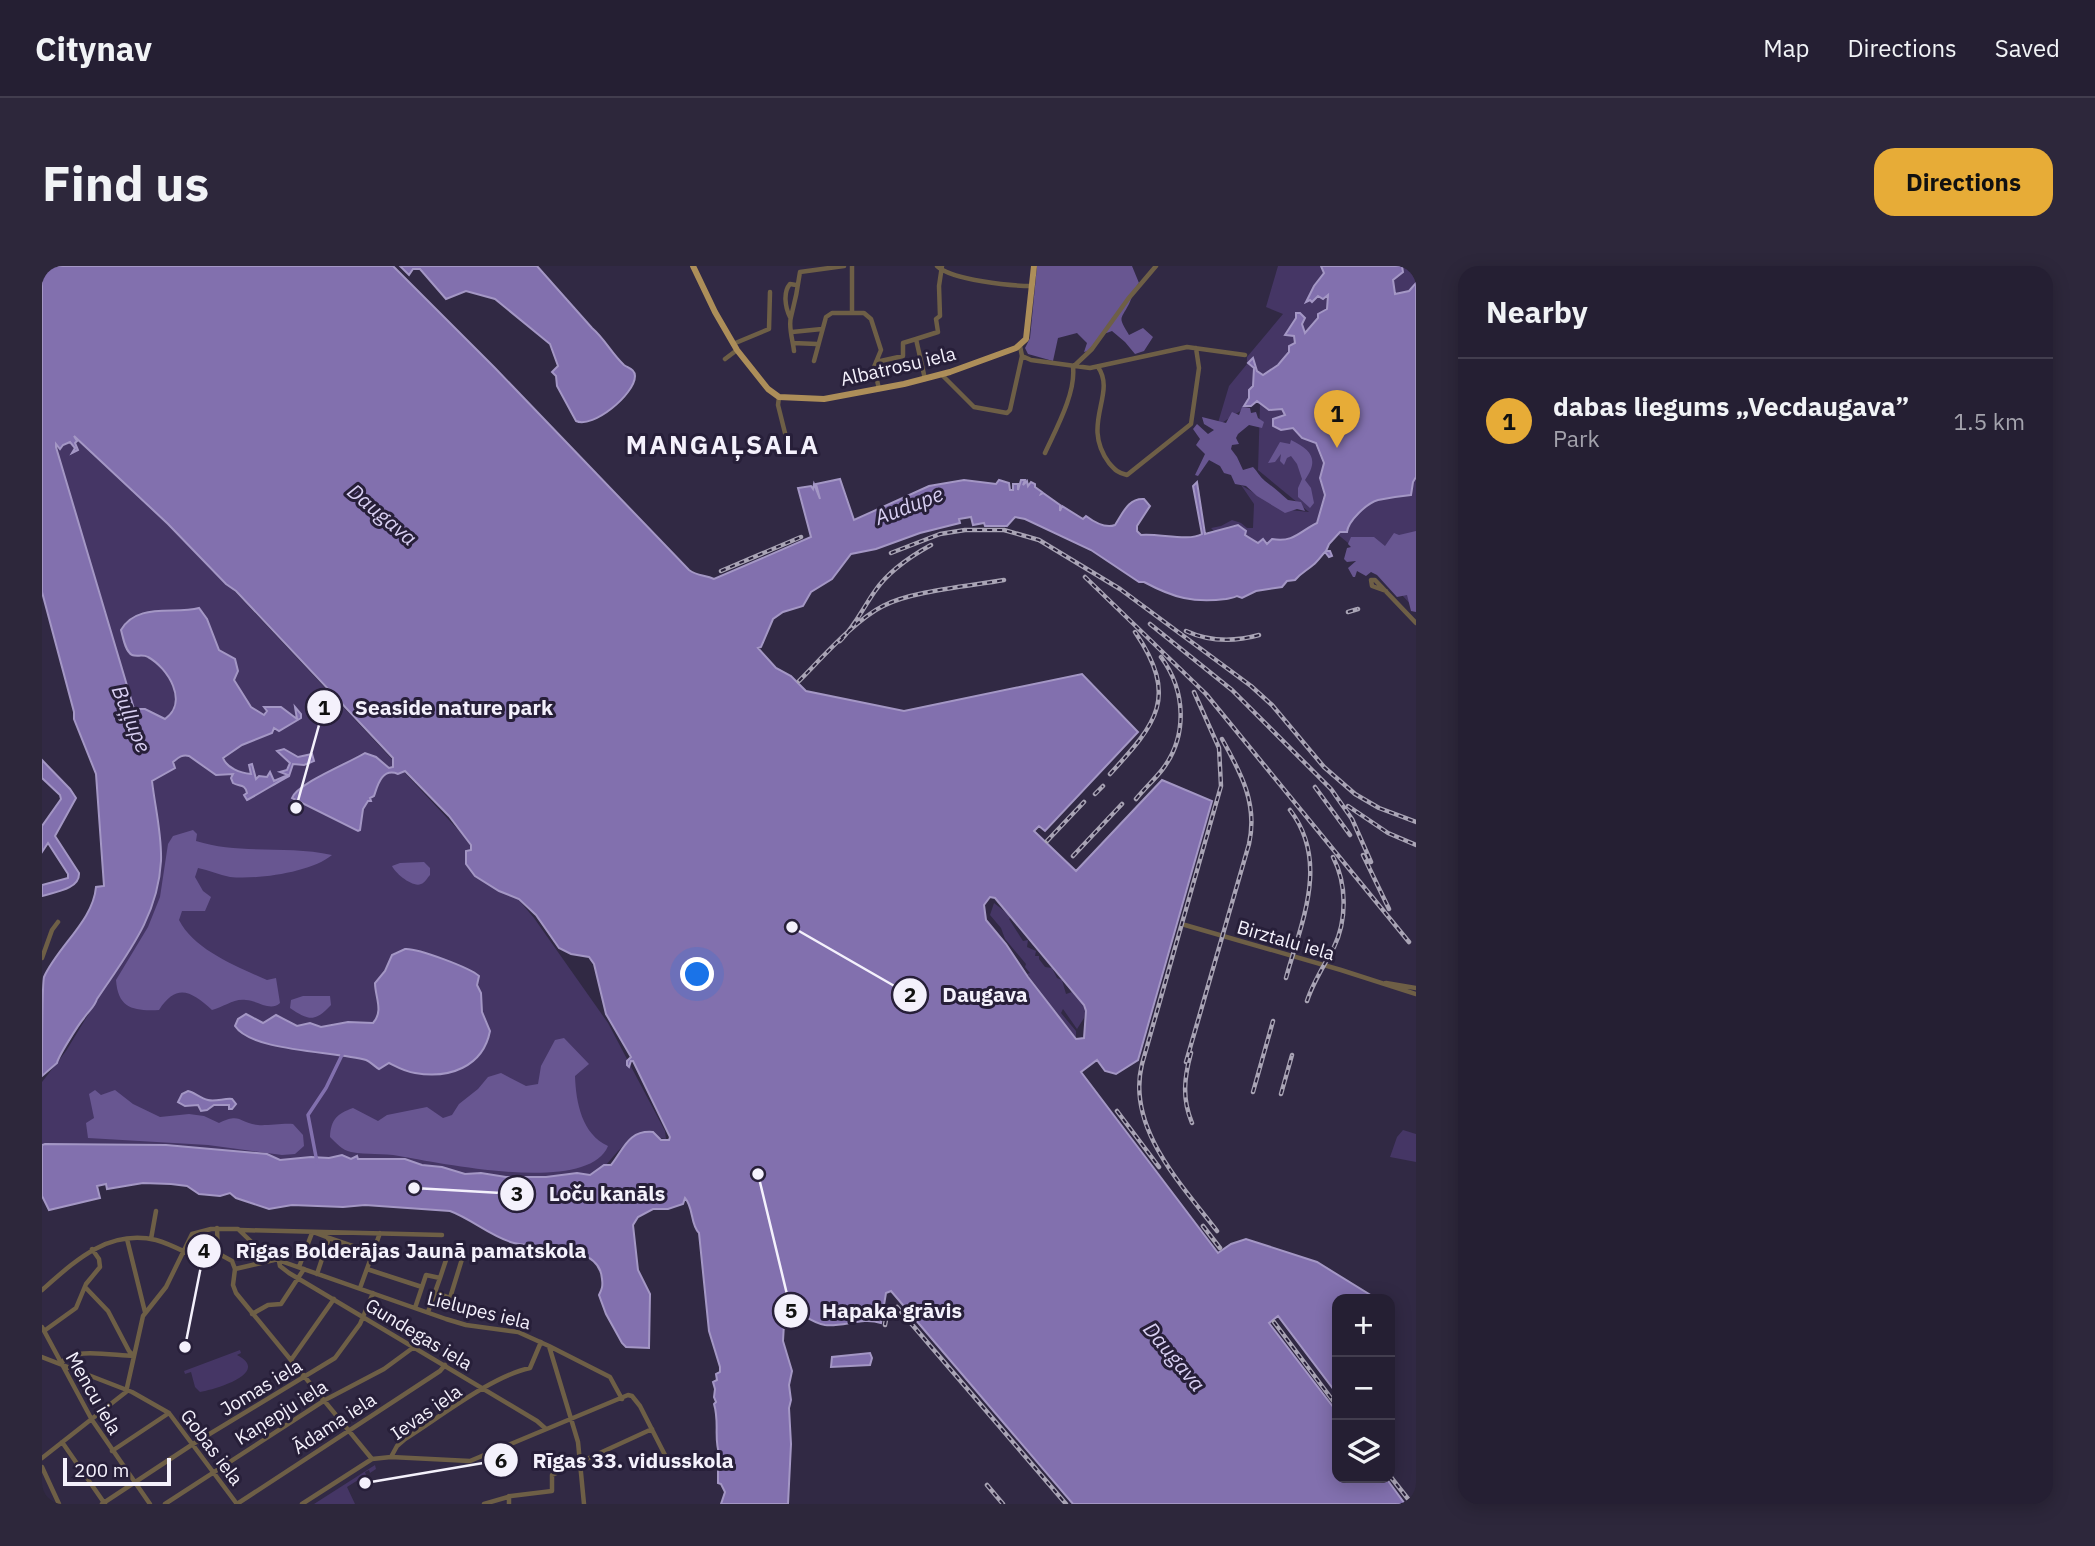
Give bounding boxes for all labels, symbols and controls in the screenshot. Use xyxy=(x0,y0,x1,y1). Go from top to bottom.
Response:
text: Citynav xyxy=(35,27,152,70)
text: Map xyxy=(1763,32,1809,64)
text: Directions xyxy=(1847,32,1957,64)
text: Saved xyxy=(1995,32,2060,64)
button: Directions xyxy=(1874,148,2053,216)
text: Find us xyxy=(42,151,209,214)
text: Nearby xyxy=(1486,292,1588,331)
street label: Albatrosu iela xyxy=(838,341,958,391)
text: dabas liegums „Vecdaugava” xyxy=(1553,389,1909,423)
pin: 1 xyxy=(1314,390,1360,448)
text: 1 xyxy=(1502,406,1516,436)
text: 1.5 km xyxy=(1954,406,2025,436)
text: Park xyxy=(1553,423,1600,453)
district label: MANGAĻSALA xyxy=(626,427,820,462)
water label: Daugava xyxy=(342,477,423,552)
water label: Audupe xyxy=(869,479,947,531)
water label: Buļļupe xyxy=(106,681,158,757)
callout: Seaside nature park xyxy=(306,686,567,728)
text: 1 xyxy=(318,693,331,721)
text: Seaside nature park xyxy=(355,693,554,721)
street label: Birztalu iela xyxy=(1234,915,1338,965)
your location xyxy=(680,957,714,991)
callout: Daugava xyxy=(893,974,1041,1016)
text: 2 xyxy=(904,980,916,1008)
text: Daugava xyxy=(942,980,1028,1008)
callout: Loču kanāls xyxy=(499,1173,679,1215)
text: 3 xyxy=(511,1179,523,1207)
text: Loču kanāls xyxy=(549,1179,665,1207)
callout: Rīgas Bolderājas Jaunā pamatskola xyxy=(187,1230,601,1272)
text: 4 xyxy=(198,1236,210,1264)
text: Rīgas Bolderājas Jaunā pamatskola xyxy=(236,1236,586,1264)
street label: Lielupes iela xyxy=(425,1285,533,1335)
callout: Hapaka grāvis xyxy=(773,1290,977,1332)
street label: Gundegas iela xyxy=(361,1293,477,1375)
map controls xyxy=(1332,1294,1395,1483)
button: + xyxy=(1332,1294,1395,1357)
text: 5 xyxy=(785,1296,797,1324)
text: Hapaka grāvis xyxy=(822,1296,962,1324)
water label: Daugava xyxy=(1137,1316,1212,1397)
street label: Mencu iela xyxy=(61,1347,127,1439)
street label: Jomas iela xyxy=(216,1353,306,1421)
button: − xyxy=(1332,1357,1395,1420)
street label: Kaņepju iela xyxy=(230,1374,332,1450)
street label: Ievas iela xyxy=(386,1379,466,1445)
street label: Ādama iela xyxy=(288,1387,380,1459)
street label: Gobas iela xyxy=(176,1404,248,1490)
button: layers xyxy=(1332,1420,1395,1483)
callout: Rīgas 33. vidusskola xyxy=(484,1439,748,1481)
text: 6 xyxy=(495,1446,507,1474)
text: Rīgas 33. vidusskola xyxy=(532,1446,734,1474)
scale bar xyxy=(63,1455,172,1487)
text: 200 m xyxy=(74,1458,129,1482)

